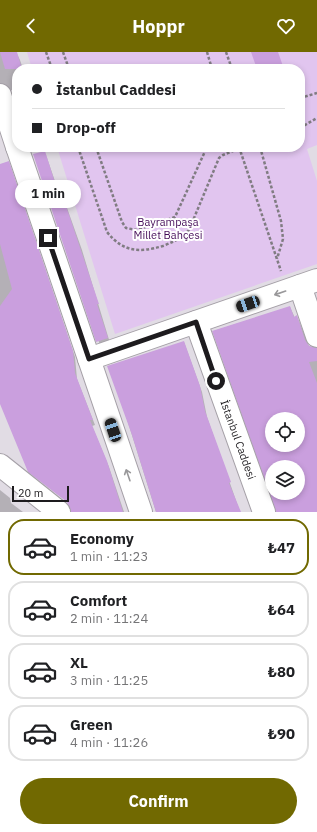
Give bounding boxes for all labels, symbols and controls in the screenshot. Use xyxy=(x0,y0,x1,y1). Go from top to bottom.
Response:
icon: back xyxy=(20,15,42,37)
text: Hoppr xyxy=(132,15,185,38)
icon: heart xyxy=(275,15,297,37)
text: İstanbul Caddesi xyxy=(56,80,176,99)
text: Drop-off xyxy=(56,118,116,137)
callout: 1 min xyxy=(15,180,81,208)
text: 1 min xyxy=(31,185,65,202)
park label: Bayrampaşa Millet Bahçesi xyxy=(133,215,203,242)
route end xyxy=(39,229,57,247)
one-way arrow xyxy=(274,290,287,297)
car xyxy=(235,294,261,314)
route start xyxy=(207,372,225,390)
street label: İstanbul Caddesi xyxy=(217,398,259,481)
map controls xyxy=(265,412,305,500)
button: locate xyxy=(265,412,305,452)
car xyxy=(103,417,123,443)
button: layers xyxy=(265,460,305,500)
one-way arrow xyxy=(124,470,132,482)
scale bar xyxy=(12,484,69,503)
text: 20 m xyxy=(18,486,43,500)
icon: car xyxy=(22,529,58,565)
text: Economy xyxy=(70,529,134,548)
text: ₺47 xyxy=(268,538,295,557)
text: 1 min · 11:23 xyxy=(70,548,148,565)
icon: car xyxy=(22,591,58,627)
text: Comfort xyxy=(70,591,127,610)
text: ₺64 xyxy=(268,600,295,619)
text: 2 min · 11:24 xyxy=(70,610,148,627)
icon: car xyxy=(22,653,58,689)
text: XL xyxy=(70,653,88,672)
text: ₺80 xyxy=(268,662,295,681)
text: 3 min · 11:25 xyxy=(70,672,148,689)
icon: car xyxy=(22,715,58,751)
text: Green xyxy=(70,715,113,734)
text: ₺90 xyxy=(268,724,295,743)
text: 4 min · 11:26 xyxy=(70,734,148,751)
button: Confirm xyxy=(20,778,297,824)

